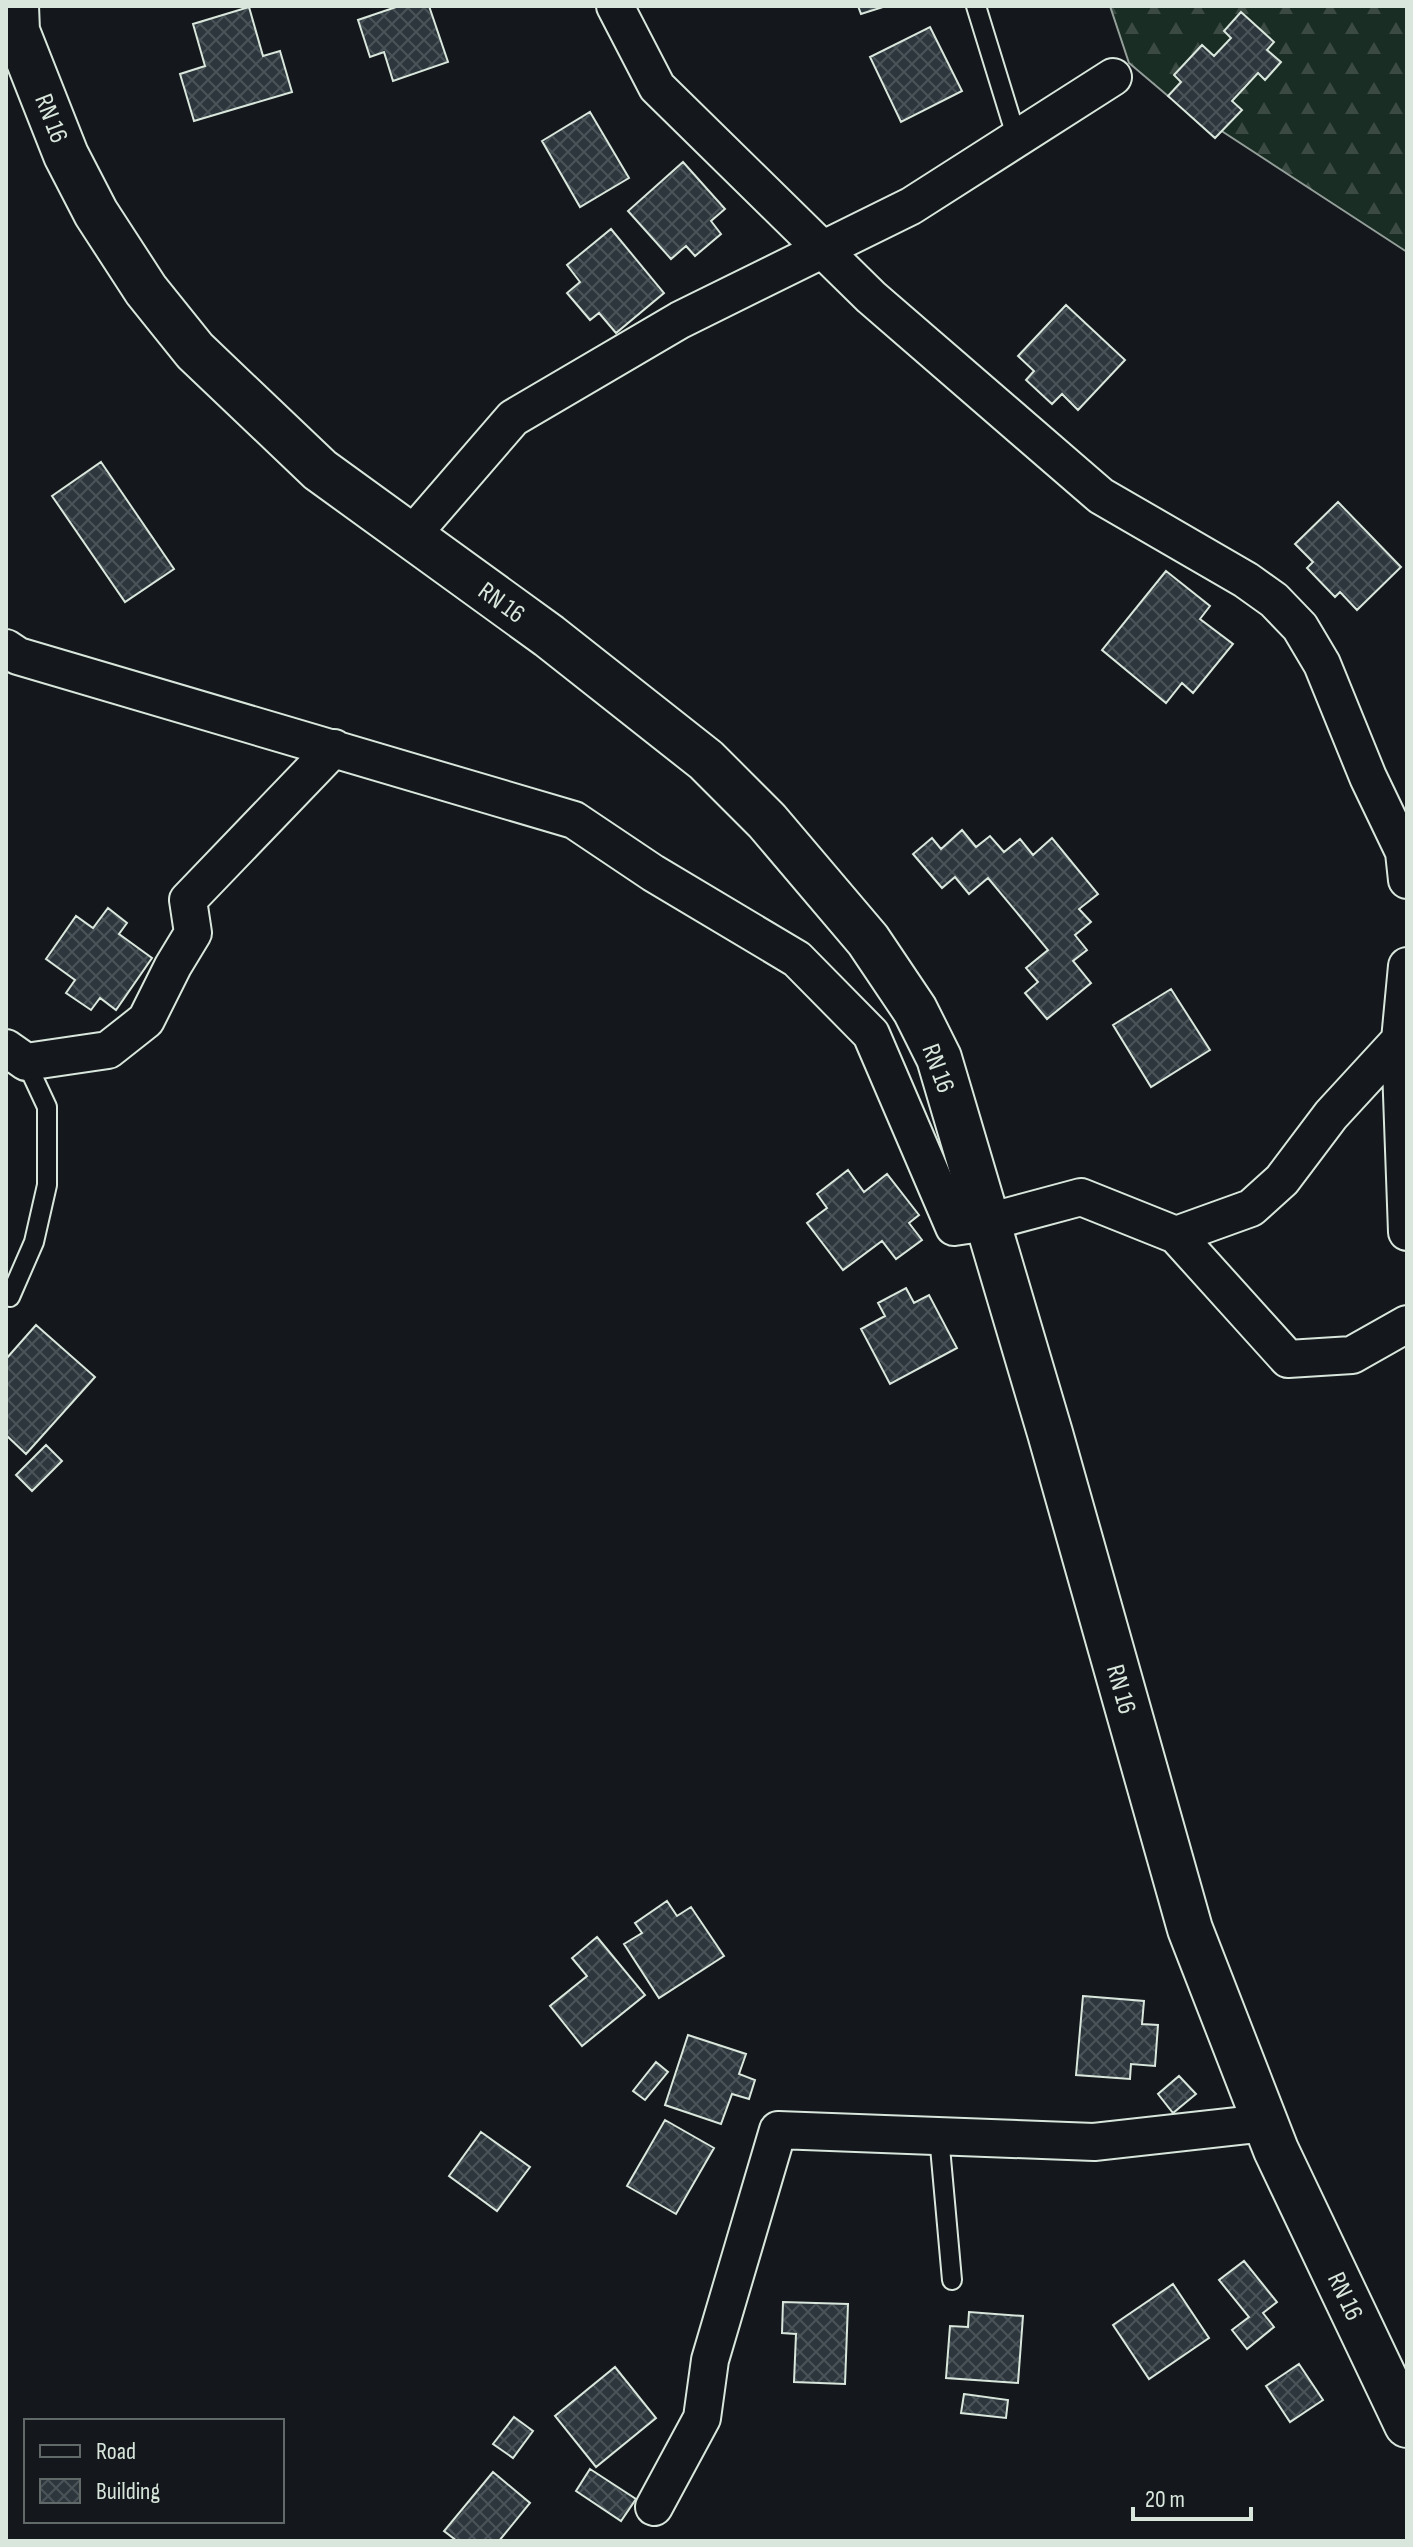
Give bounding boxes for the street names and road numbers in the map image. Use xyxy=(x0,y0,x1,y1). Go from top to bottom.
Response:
street label: RN 16 xyxy=(27,90,74,147)
street label: RN 16 xyxy=(472,576,530,630)
street label: RN 16 xyxy=(914,1040,961,1097)
street label: RN 16 xyxy=(1099,1661,1142,1718)
street label: RN 16 xyxy=(1320,2267,1369,2326)

